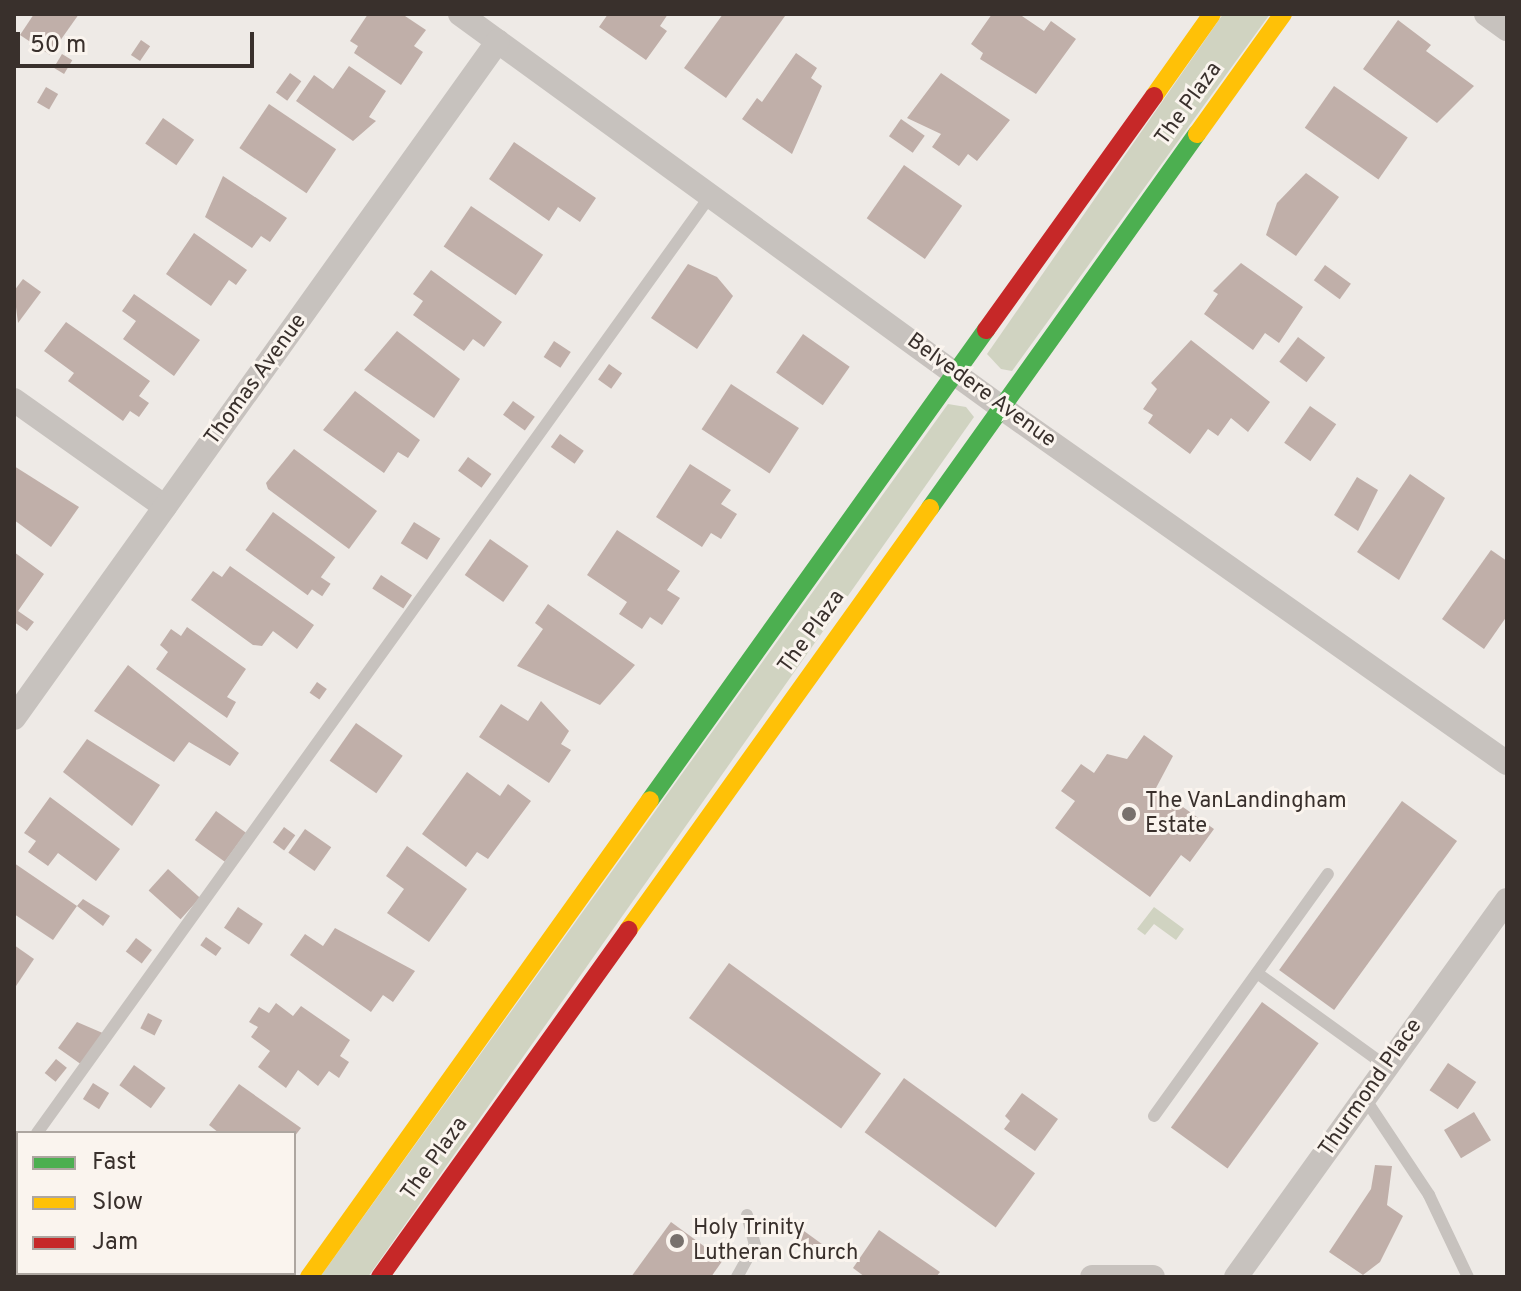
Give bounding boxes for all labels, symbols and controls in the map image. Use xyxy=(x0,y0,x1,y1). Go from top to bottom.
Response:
scale bar xyxy=(20,16,258,66)
text: 50 m xyxy=(30,31,86,61)
street label: The Plaza xyxy=(1150,57,1228,151)
street label: Thomas Avenue xyxy=(199,309,313,451)
street label: Belvedere Avenue xyxy=(901,328,1061,454)
street label: The Plaza xyxy=(773,585,851,679)
place label: The VanLandingham Estate xyxy=(1145,788,1348,840)
marker: The VanLandingham Estate xyxy=(1120,805,1138,823)
street label: Thurmond Place xyxy=(1314,1014,1428,1162)
street label: The Plaza xyxy=(396,1112,474,1206)
legend xyxy=(16,1131,296,1275)
text: Fast xyxy=(92,1148,136,1178)
text: Slow xyxy=(92,1188,143,1218)
place label: Holy Trinity Lutheran Church xyxy=(693,1215,858,1266)
text: Jam xyxy=(92,1228,138,1258)
marker: Holy Trinity Lutheran Church xyxy=(668,1232,686,1250)

